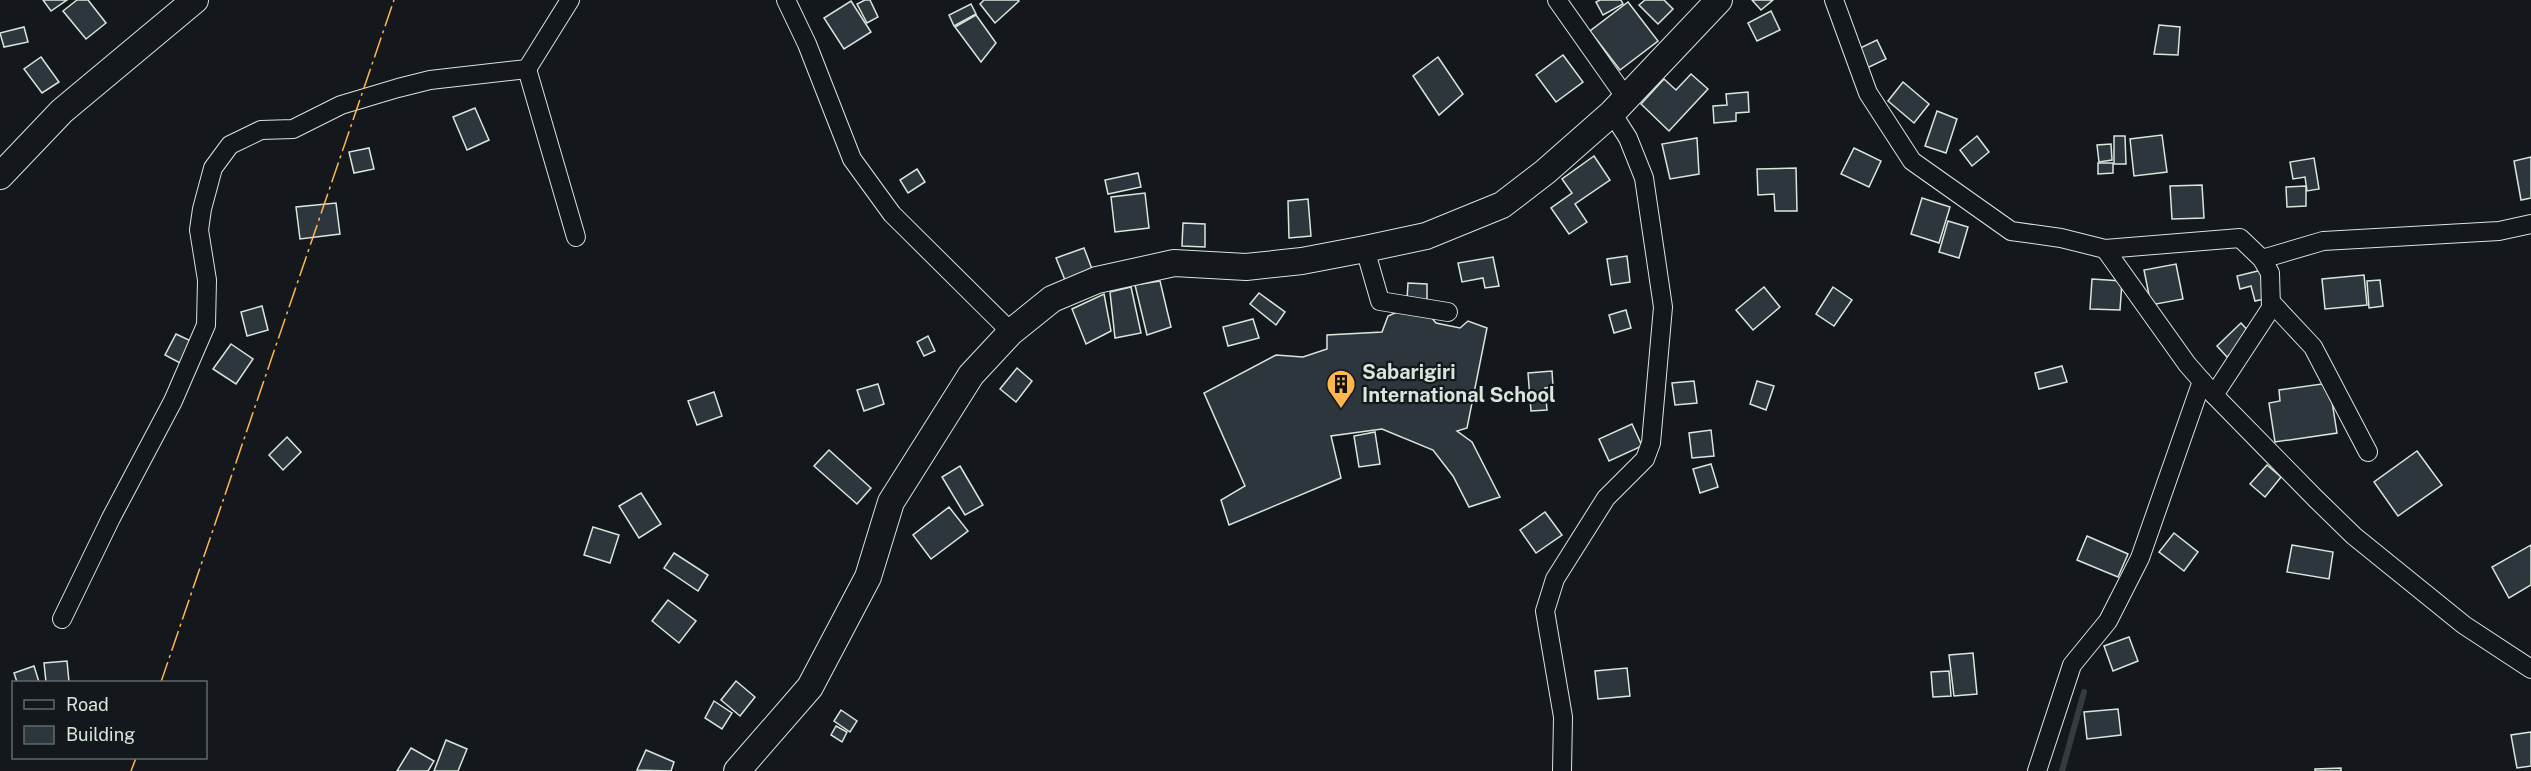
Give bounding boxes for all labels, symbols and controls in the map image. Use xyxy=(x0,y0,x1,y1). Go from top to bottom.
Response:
place label: Sabarigiri International School xyxy=(1362,360,1556,407)
building icon: Sabarigiri International School xyxy=(1325,368,1357,410)
legend xyxy=(12,681,207,759)
text: Road xyxy=(66,694,109,715)
text: Building xyxy=(66,724,135,745)

